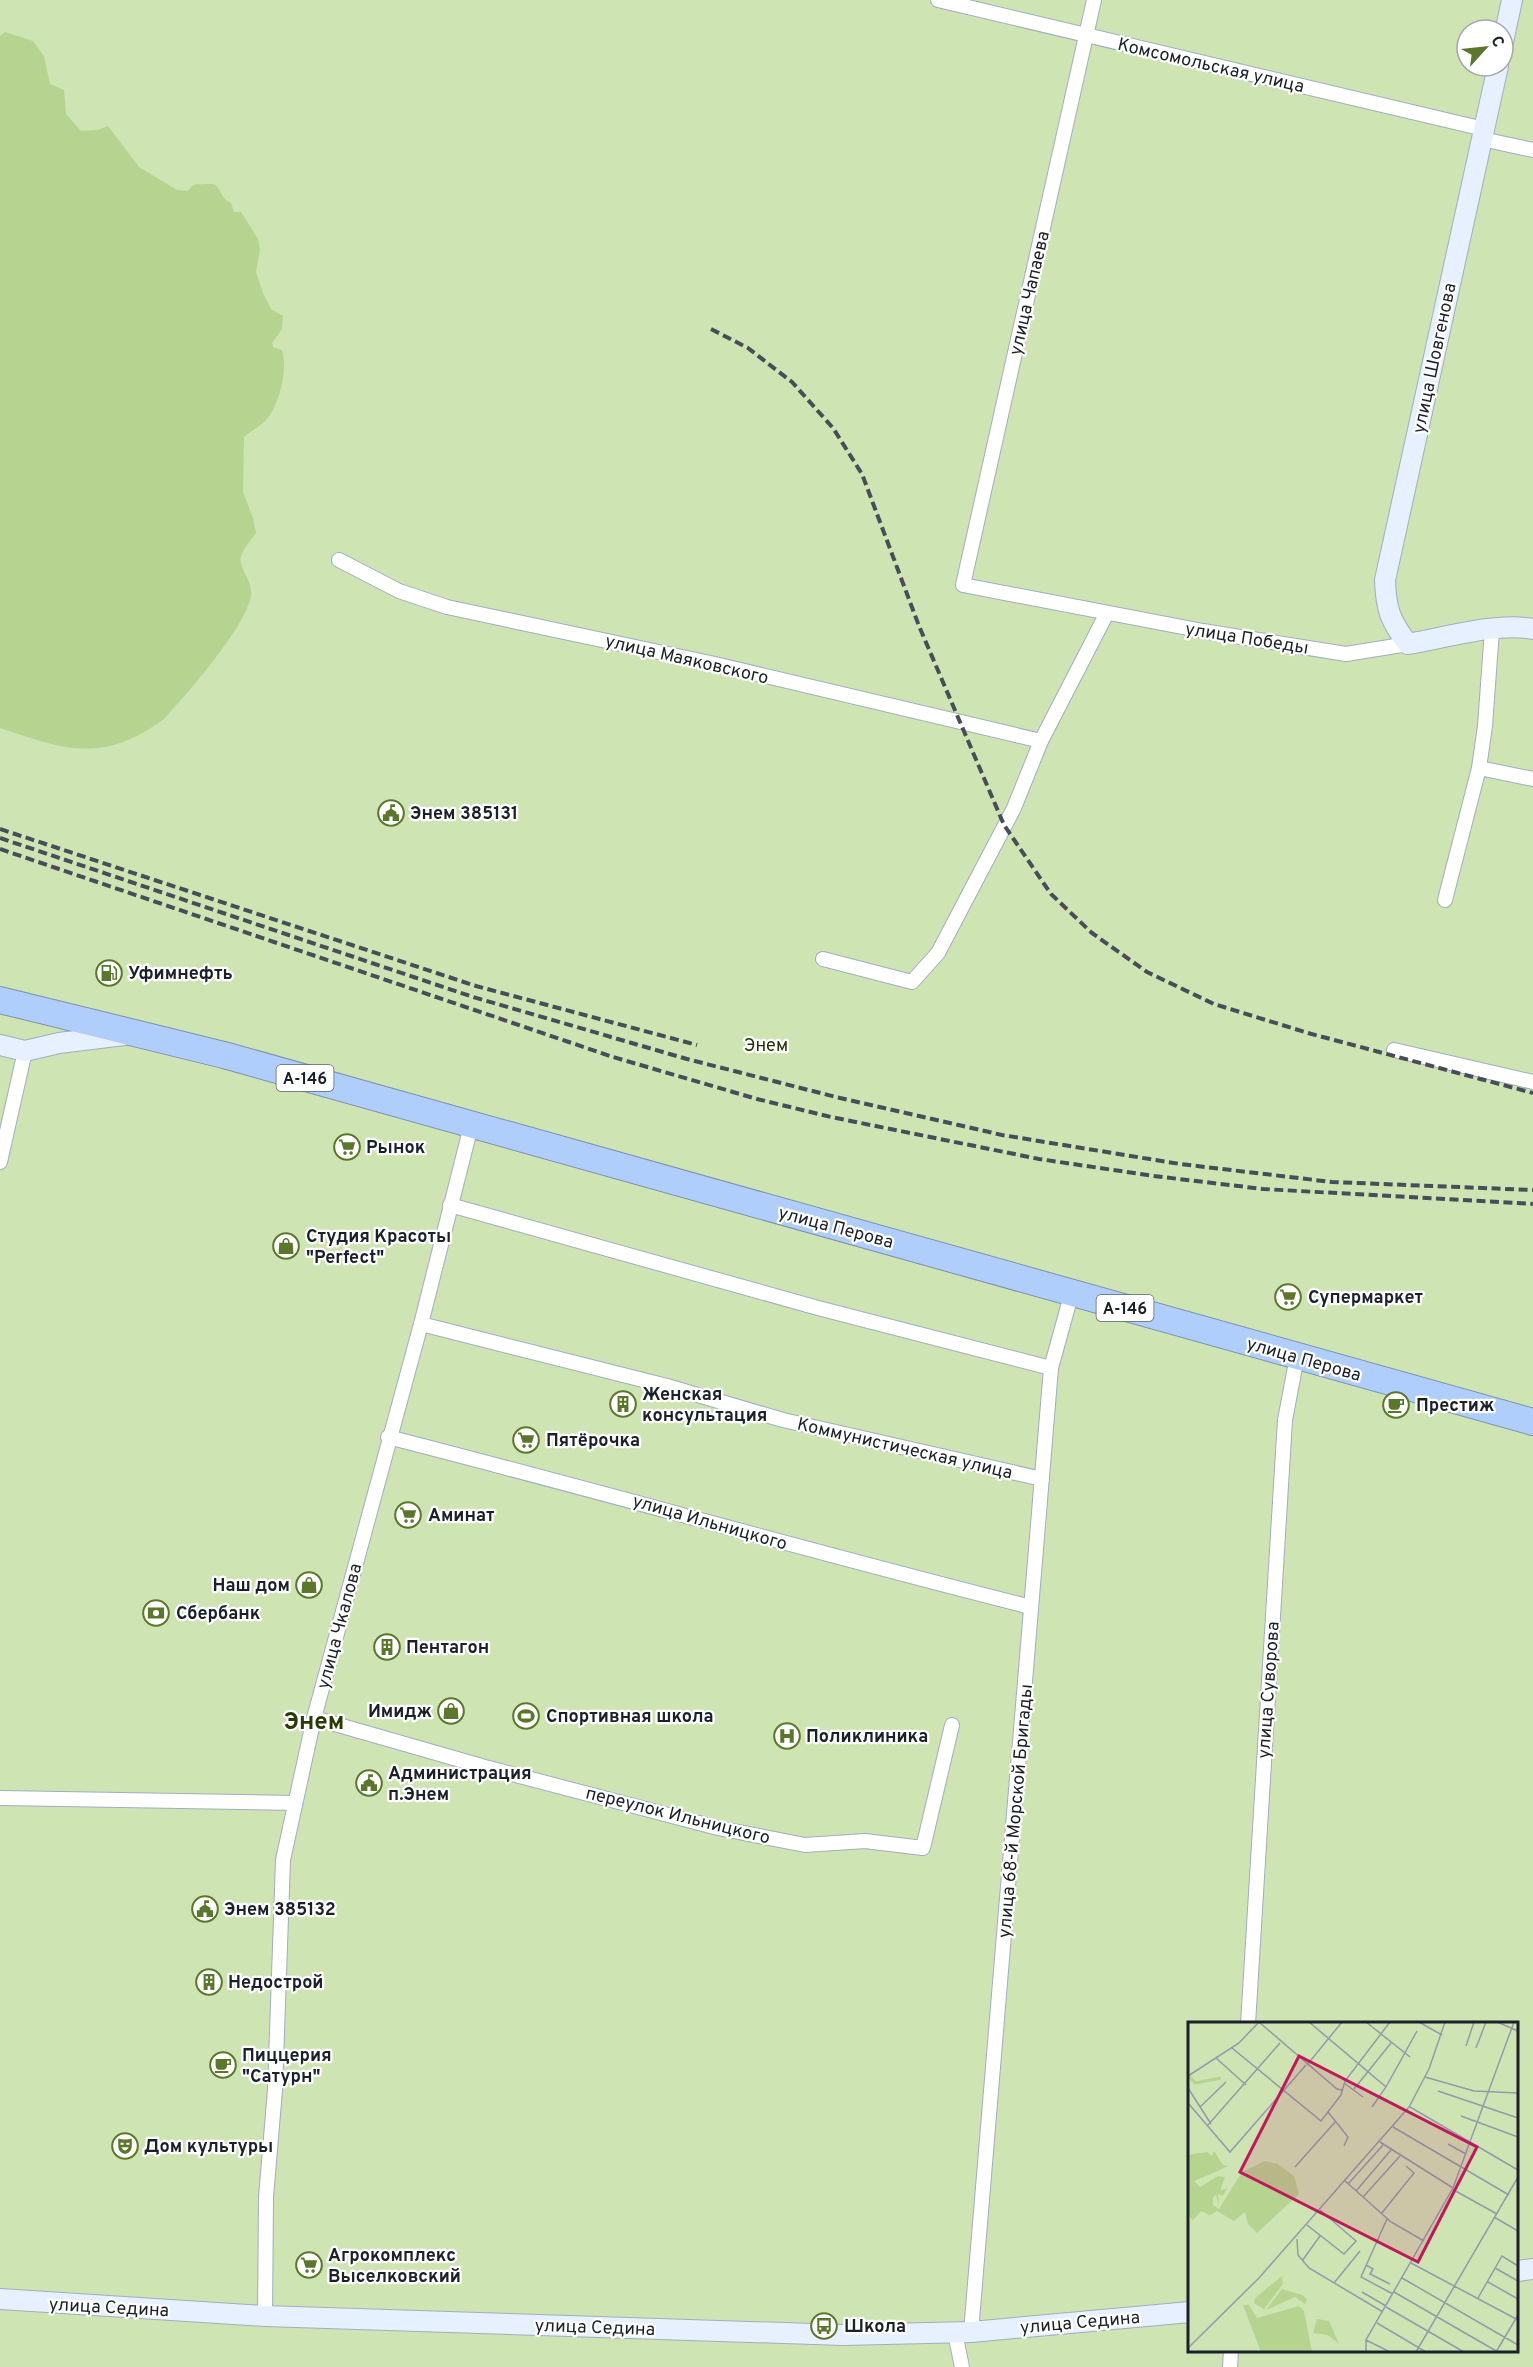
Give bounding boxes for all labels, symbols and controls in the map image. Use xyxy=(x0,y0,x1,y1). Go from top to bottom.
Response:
north arrow xyxy=(1455,18,1515,78)
text: С xyxy=(1485,33,1508,51)
street label: Комсомольская улица xyxy=(1115,34,1306,99)
street label: улица Чапаева xyxy=(1005,229,1056,358)
street label: улица Шовгенова xyxy=(1408,281,1463,436)
street label: улица Победы xyxy=(1183,618,1310,661)
street label: улица Маяковского xyxy=(603,630,771,690)
public building icon: Энем 385131 xyxy=(376,798,406,828)
place label: Энем 385131 xyxy=(410,803,518,826)
fuel station icon: Уфимнефть xyxy=(94,958,124,988)
place label: Уфимнефть xyxy=(128,963,233,986)
park label: Энем xyxy=(744,1035,788,1058)
road number: А-146 xyxy=(276,1065,334,1091)
supermarket icon: Рынок xyxy=(332,1132,362,1162)
place label: Рынок xyxy=(366,1137,426,1160)
street label: улица Перова xyxy=(775,1202,896,1255)
place label: Студия Красоты "Perfect" xyxy=(306,1226,451,1270)
shop icon: Студия Красоты "Perfect" xyxy=(271,1231,301,1261)
supermarket icon: Супермаркет xyxy=(1273,1282,1303,1312)
place label: Супермаркет xyxy=(1308,1287,1424,1310)
road number: А-146 xyxy=(1096,1295,1154,1321)
street label: улица Перова xyxy=(1244,1333,1364,1388)
place label: Женская консультация xyxy=(642,1384,767,1428)
building icon: Женская консультация xyxy=(608,1389,638,1419)
cafe icon: Престиж xyxy=(1381,1390,1411,1420)
place label: Престиж xyxy=(1416,1395,1494,1418)
street label: Коммунистическая улица xyxy=(795,1413,1015,1485)
supermarket icon: Пятёрочка xyxy=(511,1425,541,1455)
place label: Пятёрочка xyxy=(546,1430,640,1453)
street label: улица Ильницкого xyxy=(630,1490,790,1557)
supermarket icon: Аминат xyxy=(393,1500,423,1530)
place label: Аминат xyxy=(428,1505,495,1528)
street label: улица Чкалова xyxy=(313,1561,368,1692)
shop icon: Наш дом xyxy=(294,1570,324,1600)
place label: Наш дом xyxy=(213,1575,290,1598)
bank icon: Сбербанк xyxy=(141,1598,171,1628)
place label: Сбербанк xyxy=(176,1603,261,1626)
street label: улица Суворова xyxy=(1253,1621,1286,1759)
building icon: Пентагон xyxy=(372,1632,402,1662)
place label: Пентагон xyxy=(406,1637,489,1660)
street label: улица 68-й Морской Бригады xyxy=(994,1683,1039,1939)
shop icon: Имидж xyxy=(436,1696,466,1726)
place label: Имидж xyxy=(368,1701,432,1724)
sports icon: Спортивная школа xyxy=(511,1701,541,1731)
place label: Спортивная школа xyxy=(546,1706,714,1729)
district label: Энем xyxy=(284,1708,344,1738)
hospital icon: Поликлиника xyxy=(772,1721,802,1751)
place label: Поликлиника xyxy=(806,1726,928,1749)
place label: Администрация п.Энем xyxy=(388,1763,532,1807)
public building icon: Администрация п.Энем xyxy=(354,1768,384,1798)
street label: переулок Ильницкого xyxy=(583,1782,772,1851)
public building icon: Энем 385132 xyxy=(190,1894,220,1924)
place label: Энем 385132 xyxy=(224,1899,336,1922)
building icon: Недострой xyxy=(194,1967,224,1997)
place label: Недострой xyxy=(228,1972,323,1995)
inset map xyxy=(1188,2022,1518,2352)
place label: Пиццерия "Сатурн" xyxy=(242,2045,332,2089)
cafe icon: Пиццерия "Сатурн" xyxy=(208,2050,238,2080)
theatre icon: Дом культуры xyxy=(110,2131,140,2161)
place label: Дом культуры xyxy=(144,2136,273,2159)
place label: Агрокомплекс Выселковский xyxy=(328,2245,461,2289)
supermarket icon: Агрокомплекс Выселковский xyxy=(294,2250,324,2280)
street label: улица Седина xyxy=(48,2294,170,2323)
street label: улица Седина xyxy=(1019,2307,1141,2340)
bus stop icon: Школа xyxy=(809,2311,839,2341)
street label: улица Седина xyxy=(534,2315,656,2342)
place label: Школа xyxy=(844,2316,906,2339)

